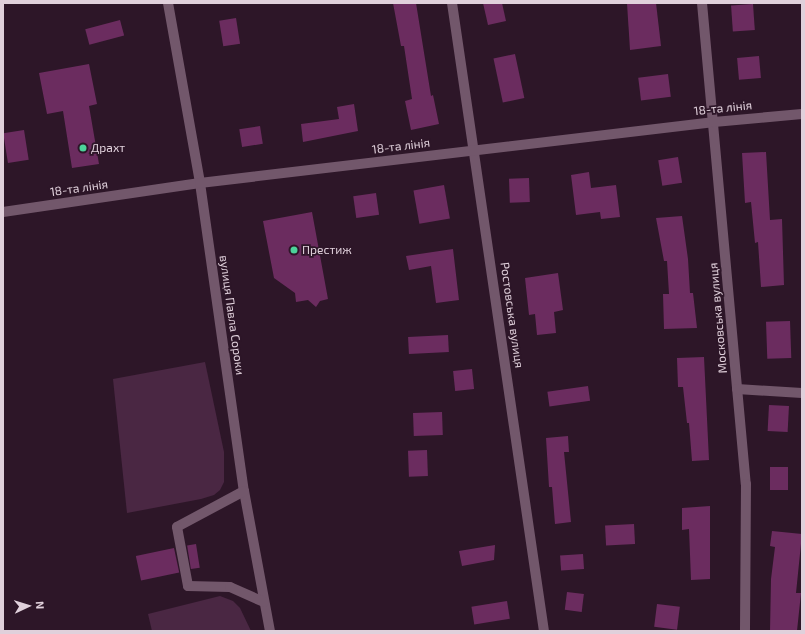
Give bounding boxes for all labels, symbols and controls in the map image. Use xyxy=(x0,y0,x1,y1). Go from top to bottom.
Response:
street label: 18-та лінія xyxy=(693,98,753,118)
street label: 18-та лінія xyxy=(371,135,431,157)
place label: Драхт xyxy=(91,141,125,155)
marker: Драхт xyxy=(78,143,88,153)
street label: 18-та лінія xyxy=(49,177,109,199)
place label: Престиж xyxy=(302,243,352,257)
marker: Престиж xyxy=(289,245,299,255)
street label: вулиця Павла Сороки xyxy=(216,254,248,376)
street label: Ростовська вулиця xyxy=(497,261,527,369)
street label: Московська вулиця xyxy=(706,262,730,374)
north arrow xyxy=(8,586,48,626)
text: N xyxy=(34,601,47,610)

